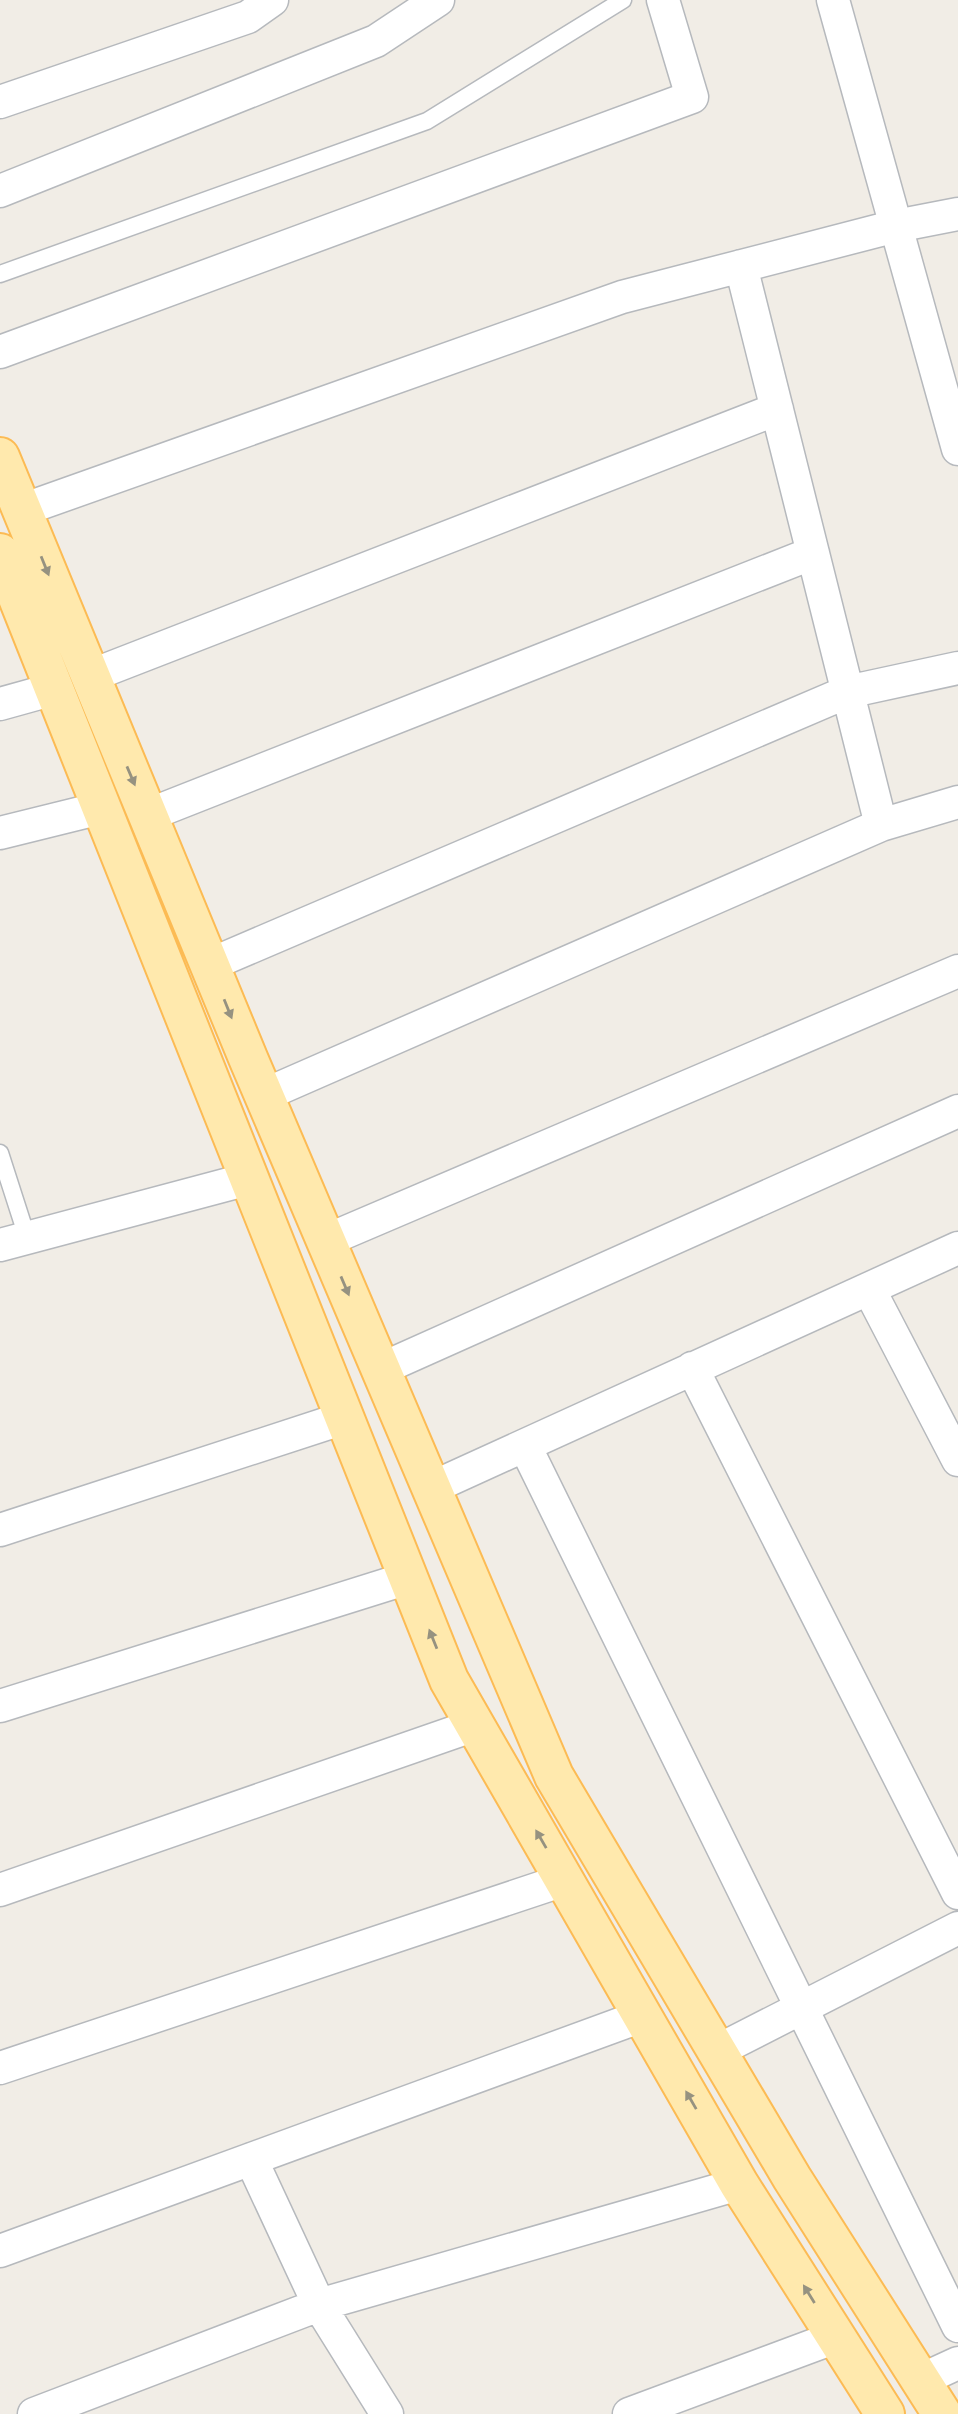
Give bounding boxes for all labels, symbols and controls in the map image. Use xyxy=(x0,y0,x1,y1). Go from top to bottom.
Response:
one-way arrow xyxy=(39,555,50,576)
one-way arrow xyxy=(126,766,137,787)
one-way arrow xyxy=(222,998,233,1019)
one-way arrow xyxy=(339,1276,351,1296)
one-way arrow xyxy=(427,1629,438,1650)
one-way arrow xyxy=(535,1829,547,1849)
one-way arrow xyxy=(684,2091,697,2110)
one-way arrow xyxy=(803,2285,816,2304)

